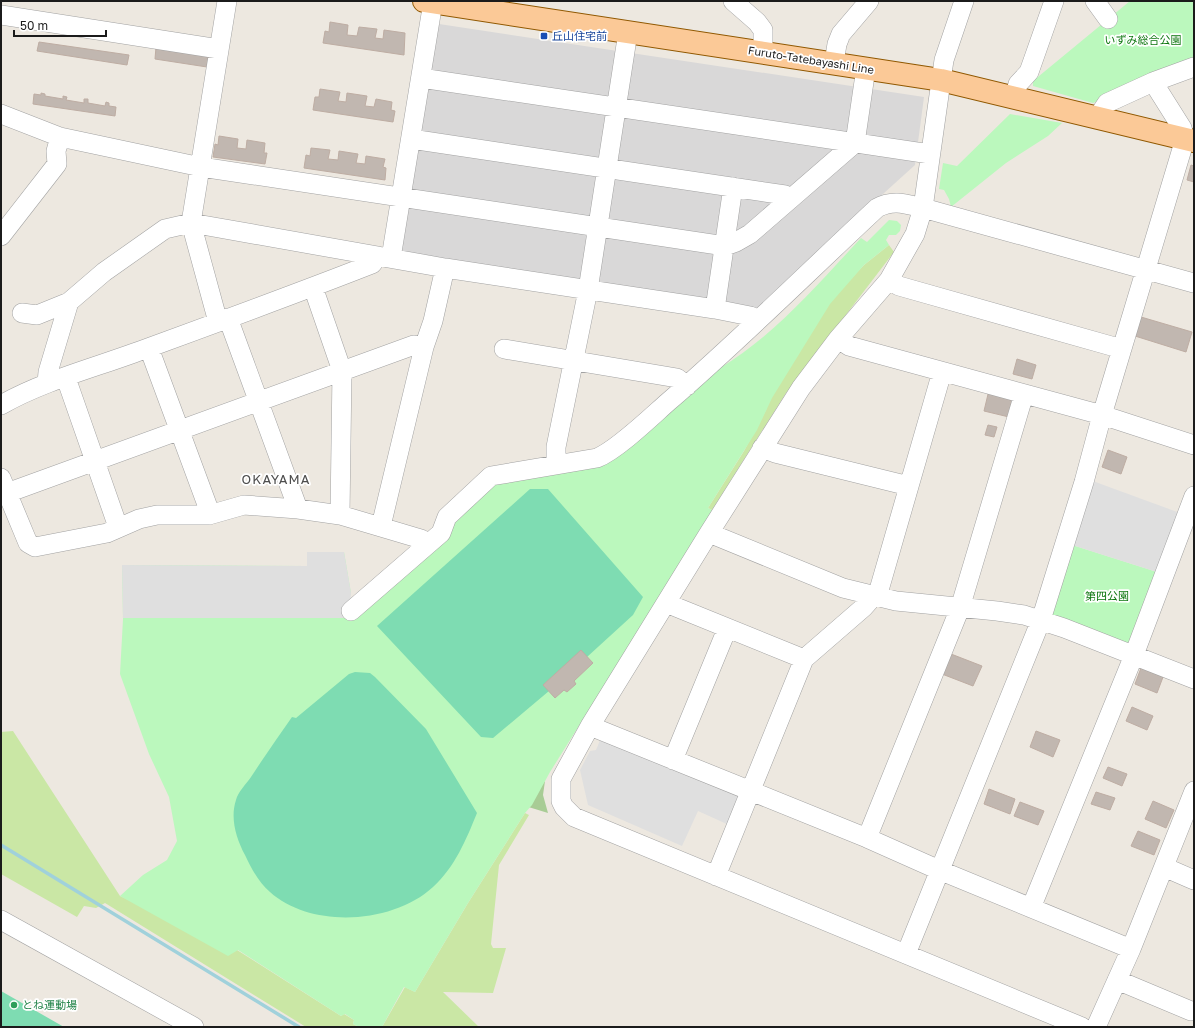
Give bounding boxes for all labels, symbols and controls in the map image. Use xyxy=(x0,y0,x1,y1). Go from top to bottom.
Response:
scale bar xyxy=(14,12,106,38)
text: 50 m xyxy=(20,18,48,33)
place label: 丘山住宅前 xyxy=(552,29,607,42)
marker: 丘山住宅前 xyxy=(539,31,549,41)
park label: いずみ総合公園 xyxy=(1105,33,1182,46)
street label: Furuto-Tatebayashi Line xyxy=(747,43,875,76)
district label: OKAYAMA xyxy=(242,471,310,487)
park label: 第四公園 xyxy=(1085,589,1129,602)
place label: とね運動場 xyxy=(22,998,77,1011)
marker: とね運動場 xyxy=(9,1000,19,1010)

